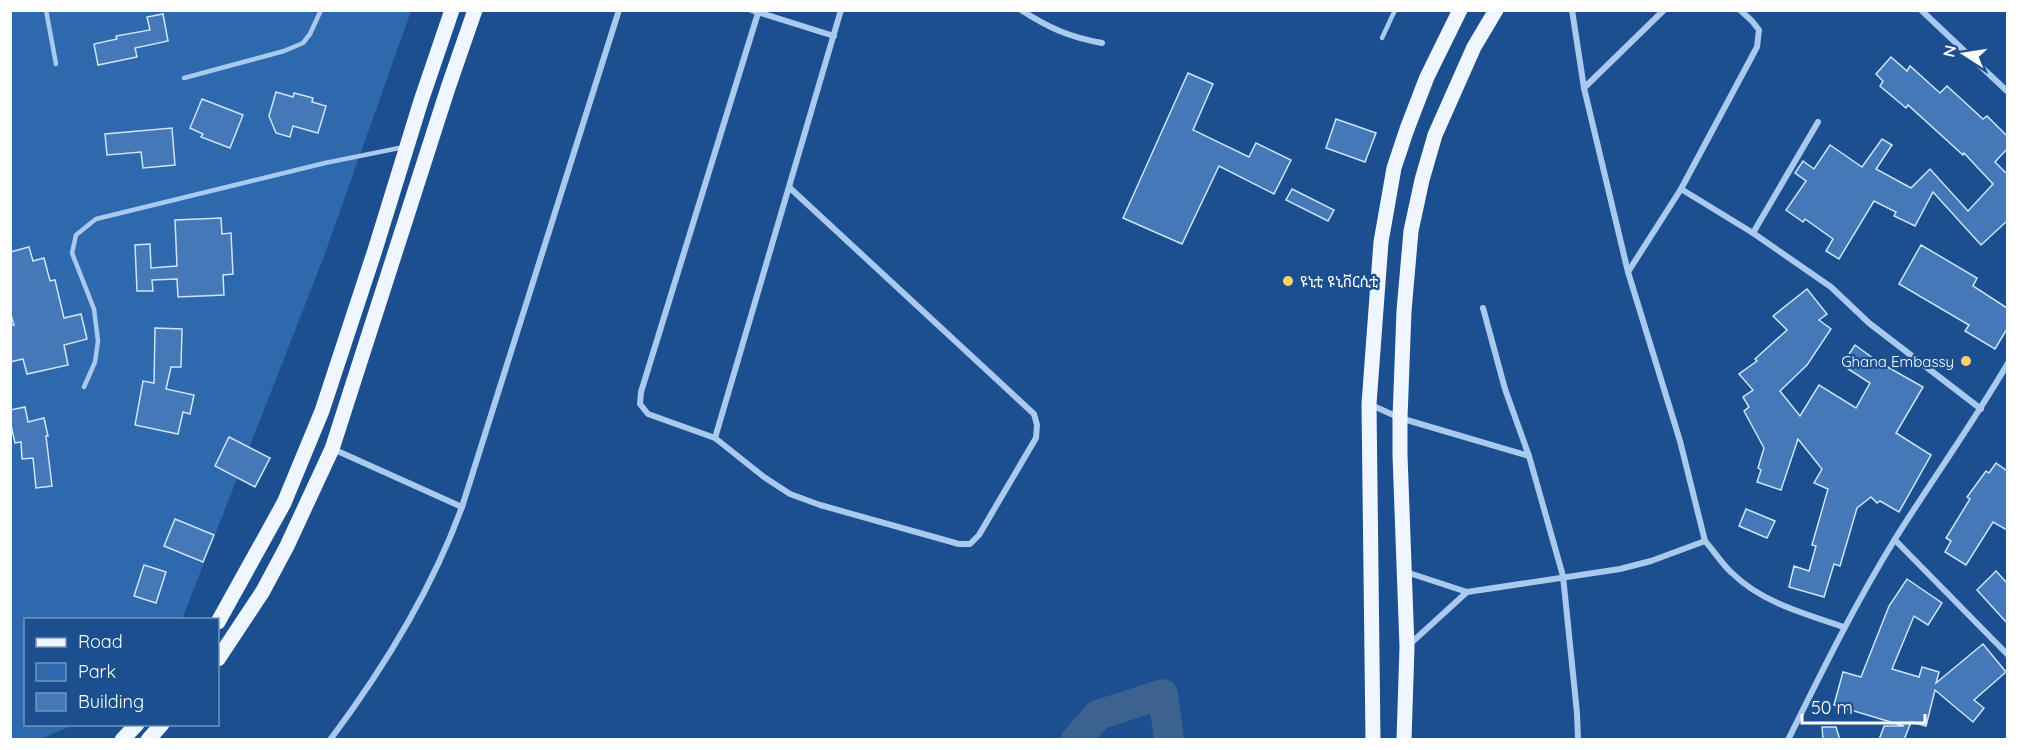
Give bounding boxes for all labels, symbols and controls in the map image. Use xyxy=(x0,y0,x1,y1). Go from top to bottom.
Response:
north arrow xyxy=(1934,24,1994,84)
text: N xyxy=(1938,43,1960,59)
place label: ዩኒቲ ዩኒቨርሲቲ xyxy=(1300,272,1378,291)
marker: ዩኒቲ ዩኒቨርሲቲ xyxy=(1281,274,1295,288)
place label: Ghana Embassy xyxy=(1841,352,1954,371)
marker: Ghana Embassy xyxy=(1959,354,1973,368)
legend xyxy=(24,618,219,726)
text: Road xyxy=(78,630,123,653)
text: Park xyxy=(78,660,116,683)
scale bar xyxy=(1802,687,1925,725)
text: Building xyxy=(78,690,144,713)
text: 50 m xyxy=(1811,696,1853,719)

